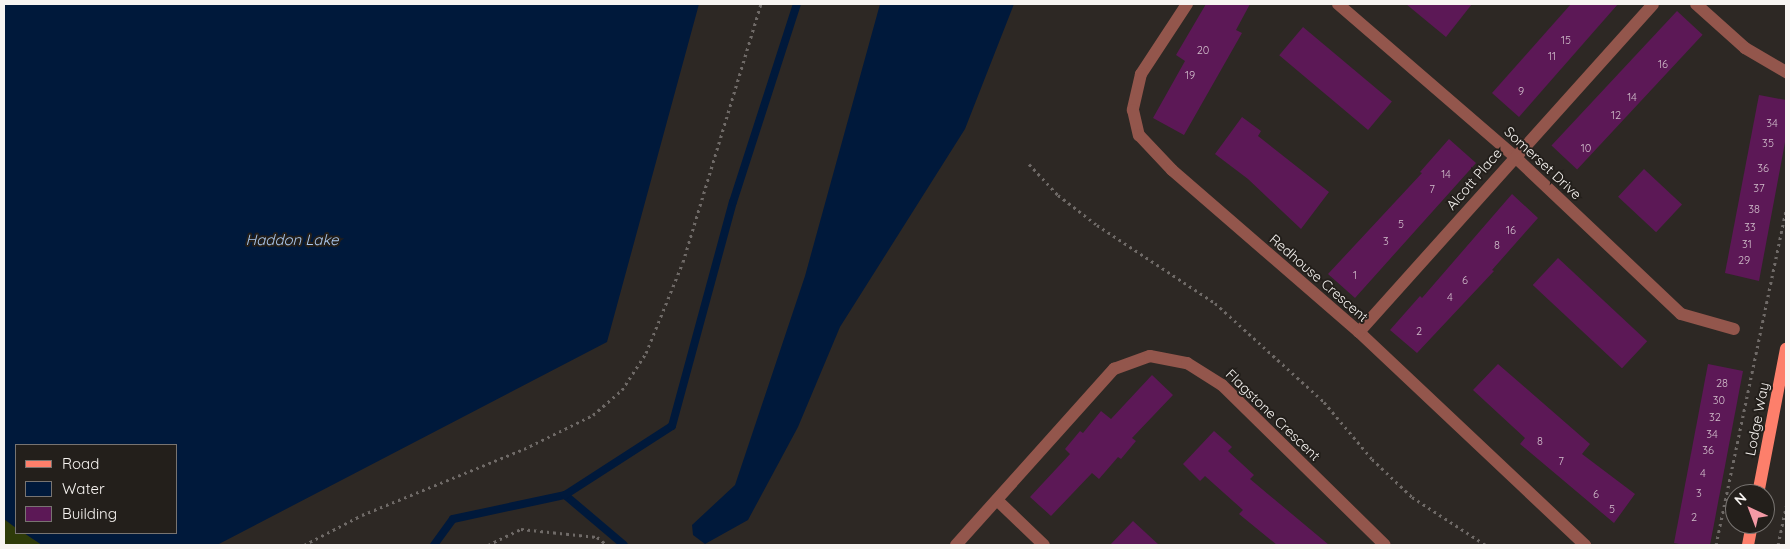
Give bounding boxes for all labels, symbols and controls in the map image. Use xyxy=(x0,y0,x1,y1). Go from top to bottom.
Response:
house number: 15 xyxy=(1561,33,1571,47)
house number: 20 xyxy=(1197,43,1209,57)
house number: 11 xyxy=(1548,49,1556,63)
house number: 16 xyxy=(1658,57,1668,71)
house number: 19 xyxy=(1185,68,1195,82)
house number: 9 xyxy=(1518,84,1524,98)
house number: 14 xyxy=(1627,90,1637,104)
house number: 12 xyxy=(1611,108,1621,122)
house number: 34 xyxy=(1766,116,1778,130)
street label: Somerset Drive xyxy=(1501,123,1585,203)
house number: 35 xyxy=(1762,136,1774,150)
house number: 10 xyxy=(1581,141,1591,155)
street label: Alcott Place xyxy=(1443,145,1505,213)
house number: 36 xyxy=(1757,161,1769,175)
house number: 14 xyxy=(1441,167,1451,181)
house number: 37 xyxy=(1753,181,1765,195)
house number: 7 xyxy=(1429,182,1435,196)
house number: 38 xyxy=(1748,202,1760,216)
house number: 5 xyxy=(1398,217,1404,231)
house number: 33 xyxy=(1744,220,1756,234)
house number: 16 xyxy=(1506,223,1516,237)
water label: Haddon Lake xyxy=(245,231,339,249)
street label: Redhouse Crescent xyxy=(1266,231,1372,325)
house number: 3 xyxy=(1383,234,1389,248)
house number: 31 xyxy=(1742,237,1752,251)
house number: 8 xyxy=(1494,238,1500,252)
house number: 29 xyxy=(1738,253,1750,267)
house number: 1 xyxy=(1353,268,1357,282)
house number: 6 xyxy=(1462,273,1468,287)
house number: 4 xyxy=(1447,290,1453,304)
house number: 2 xyxy=(1416,324,1422,338)
street label: Flagstone Crescent xyxy=(1222,366,1324,464)
house number: 28 xyxy=(1716,376,1728,390)
street label: Lodge Way xyxy=(1742,381,1772,457)
house number: 30 xyxy=(1713,393,1725,407)
house number: 32 xyxy=(1709,410,1721,424)
house number: 34 xyxy=(1706,427,1718,441)
house number: 8 xyxy=(1537,434,1543,448)
house number: 36 xyxy=(1702,443,1714,457)
legend xyxy=(15,444,178,534)
text: Road xyxy=(62,454,99,473)
house number: 7 xyxy=(1558,454,1564,468)
house number: 4 xyxy=(1700,466,1706,480)
text: Water xyxy=(62,479,105,498)
north arrow xyxy=(1725,484,1775,534)
house number: 3 xyxy=(1696,486,1702,500)
house number: 6 xyxy=(1593,487,1599,501)
text: N xyxy=(1731,489,1750,509)
house number: 5 xyxy=(1609,502,1615,516)
text: Building xyxy=(62,504,117,523)
house number: 2 xyxy=(1691,510,1697,524)

